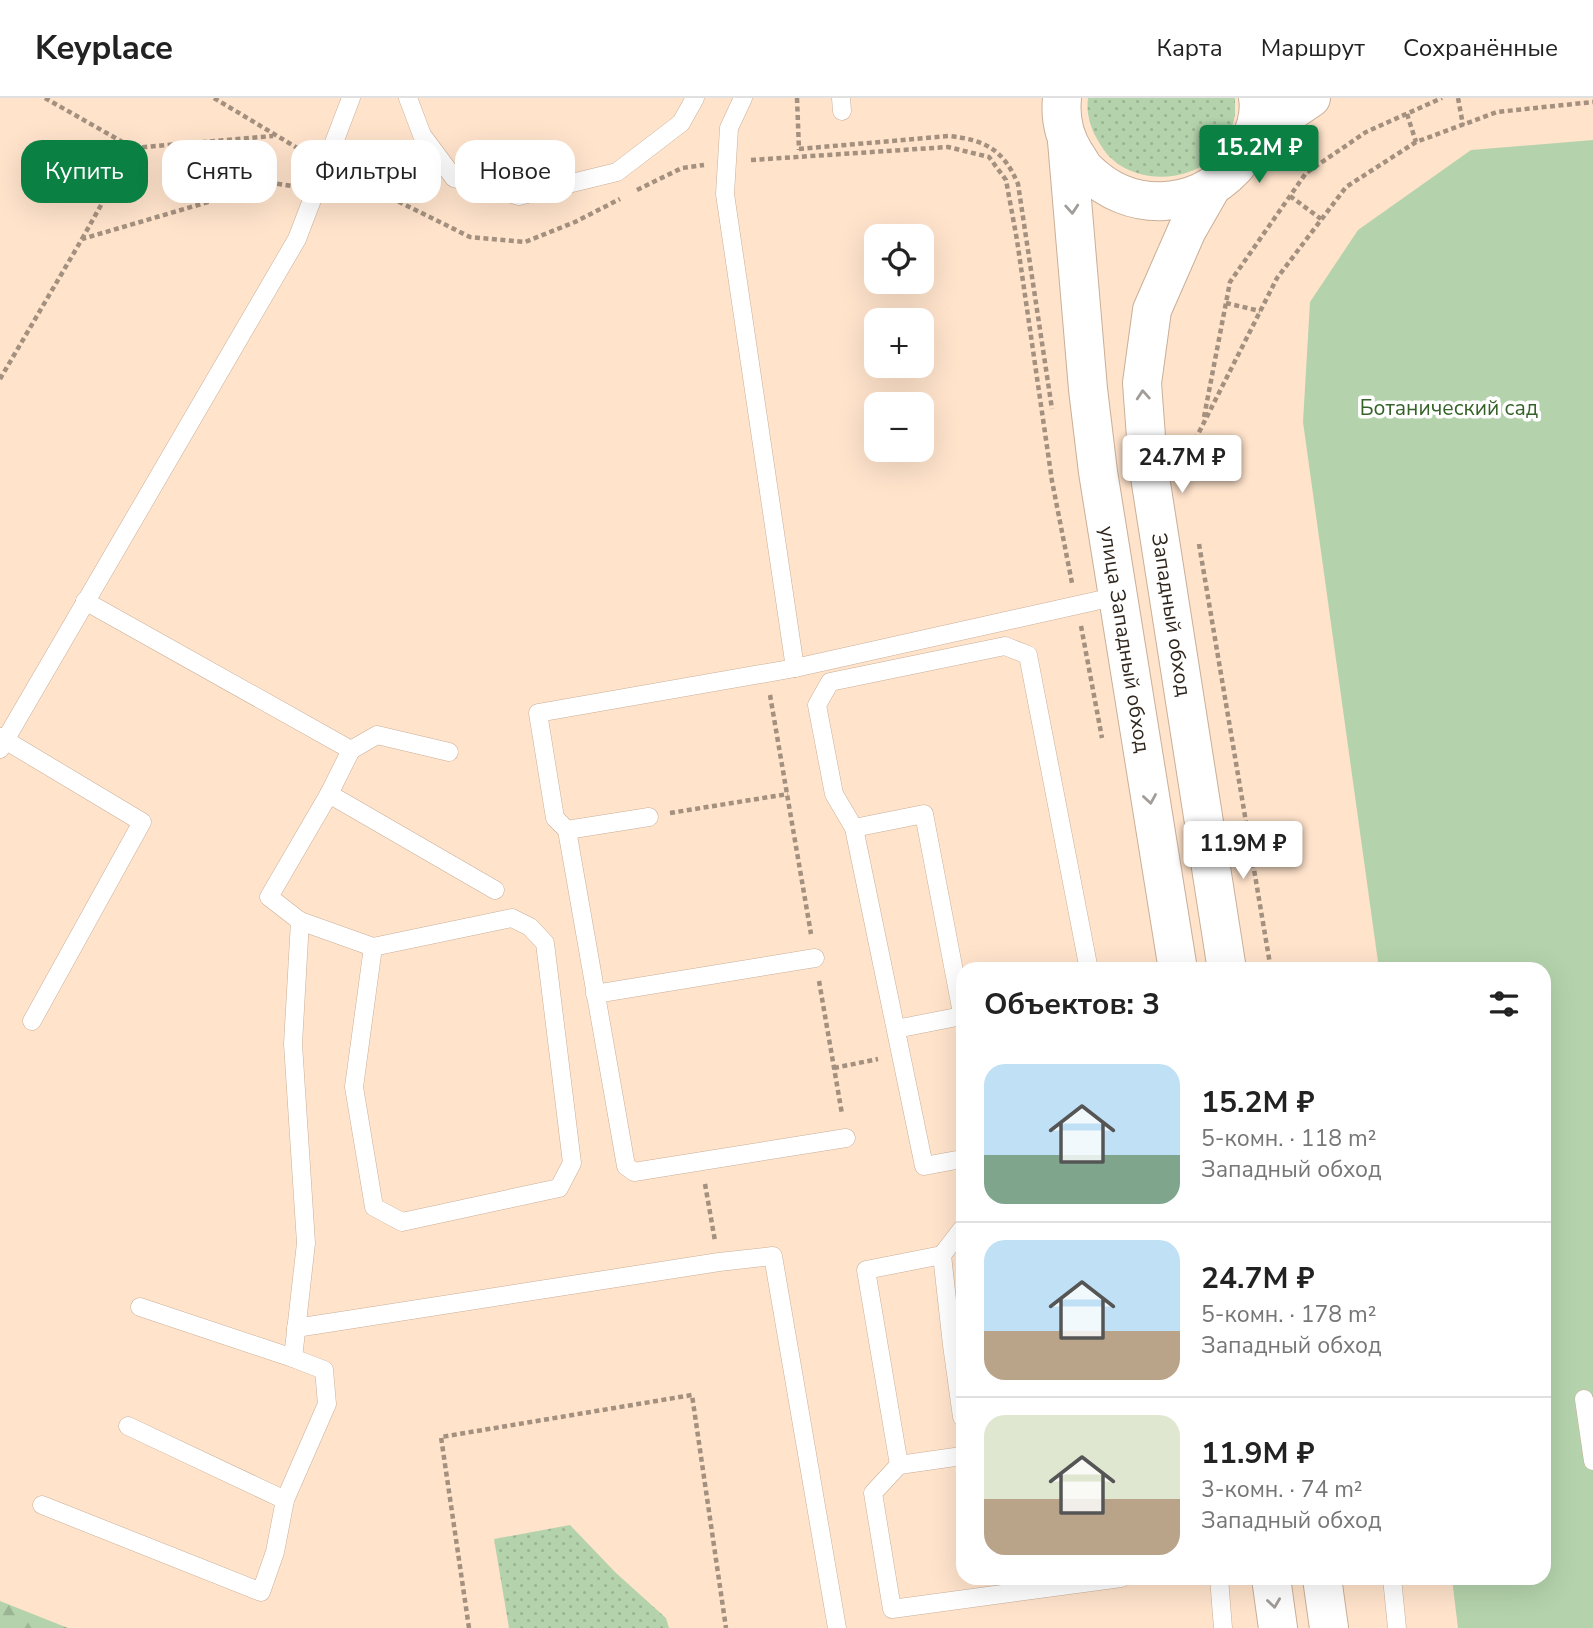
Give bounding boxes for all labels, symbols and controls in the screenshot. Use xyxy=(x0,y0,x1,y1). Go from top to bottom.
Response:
text: Keyplace xyxy=(35,26,173,71)
text: Карта xyxy=(1157,32,1223,64)
text: Маршрут xyxy=(1261,32,1365,64)
text: Сохранённые xyxy=(1403,32,1558,64)
pin: 15.2M ₽ xyxy=(1194,126,1324,185)
text: 15.2M ₽ xyxy=(1215,132,1303,163)
chip: Купить xyxy=(21,140,148,203)
chip: Снять xyxy=(162,140,277,203)
chip: Фильтры xyxy=(291,140,441,203)
chip: Новое xyxy=(455,140,575,203)
one-way arrow xyxy=(1064,204,1079,215)
map controls xyxy=(864,224,934,462)
button: locate xyxy=(864,224,934,294)
button: + xyxy=(864,308,934,378)
one-way arrow xyxy=(1136,389,1151,400)
button: − xyxy=(864,392,934,462)
park label: Ботанический сад xyxy=(1360,394,1538,422)
pin: 24.7M ₽ xyxy=(1117,436,1247,495)
text: 24.7M ₽ xyxy=(1138,442,1226,473)
street label: улица Западный обход xyxy=(1093,524,1157,755)
street label: Западный обход xyxy=(1145,531,1198,698)
one-way arrow xyxy=(1142,793,1157,805)
pin: 11.9M ₽ xyxy=(1178,822,1308,881)
text: 11.9M ₽ xyxy=(1199,828,1287,859)
text: Объектов: 3 xyxy=(984,984,1160,1025)
icon: filters xyxy=(1485,985,1523,1023)
text: 15.2M ₽ xyxy=(1201,1082,1315,1123)
icon: home xyxy=(1040,1092,1124,1176)
text: 5-комн. · 118 m² xyxy=(1201,1123,1376,1154)
text: Западный обход xyxy=(1201,1154,1382,1185)
text: 24.7M ₽ xyxy=(1201,1258,1315,1299)
icon: home xyxy=(1040,1268,1124,1352)
text: 5-комн. · 178 m² xyxy=(1201,1299,1376,1330)
text: Западный обход xyxy=(1201,1330,1382,1361)
text: 11.9M ₽ xyxy=(1201,1433,1315,1474)
icon: home xyxy=(1040,1443,1124,1527)
text: 3-комн. · 74 m² xyxy=(1201,1474,1363,1505)
text: Западный обход xyxy=(1201,1505,1382,1536)
one-way arrow xyxy=(1266,1597,1281,1609)

